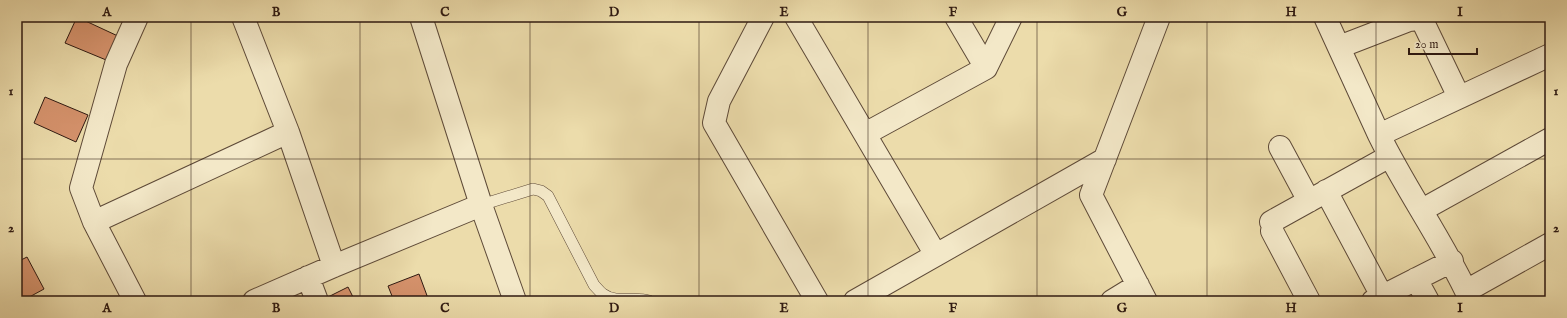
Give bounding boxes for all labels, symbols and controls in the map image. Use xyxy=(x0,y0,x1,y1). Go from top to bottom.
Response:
text: A xyxy=(102,4,113,21)
text: B xyxy=(272,4,281,21)
text: C xyxy=(440,4,450,21)
text: D xyxy=(609,4,620,21)
text: E xyxy=(779,4,789,21)
text: F xyxy=(949,4,958,21)
text: G xyxy=(1117,4,1128,21)
text: H xyxy=(1285,4,1297,21)
text: I xyxy=(1457,4,1463,21)
scale bar xyxy=(1409,30,1477,56)
text: 20 m xyxy=(1415,37,1438,52)
text: 1 xyxy=(9,83,14,100)
text: 1 xyxy=(1554,83,1559,100)
text: 2 xyxy=(8,220,14,237)
text: 2 xyxy=(1553,220,1559,237)
text: A xyxy=(102,300,113,317)
text: B xyxy=(272,300,281,317)
text: C xyxy=(440,300,450,317)
text: D xyxy=(609,300,620,317)
text: E xyxy=(779,300,789,317)
text: F xyxy=(949,300,958,317)
text: G xyxy=(1117,300,1128,317)
text: H xyxy=(1285,300,1297,317)
text: I xyxy=(1457,300,1463,317)

